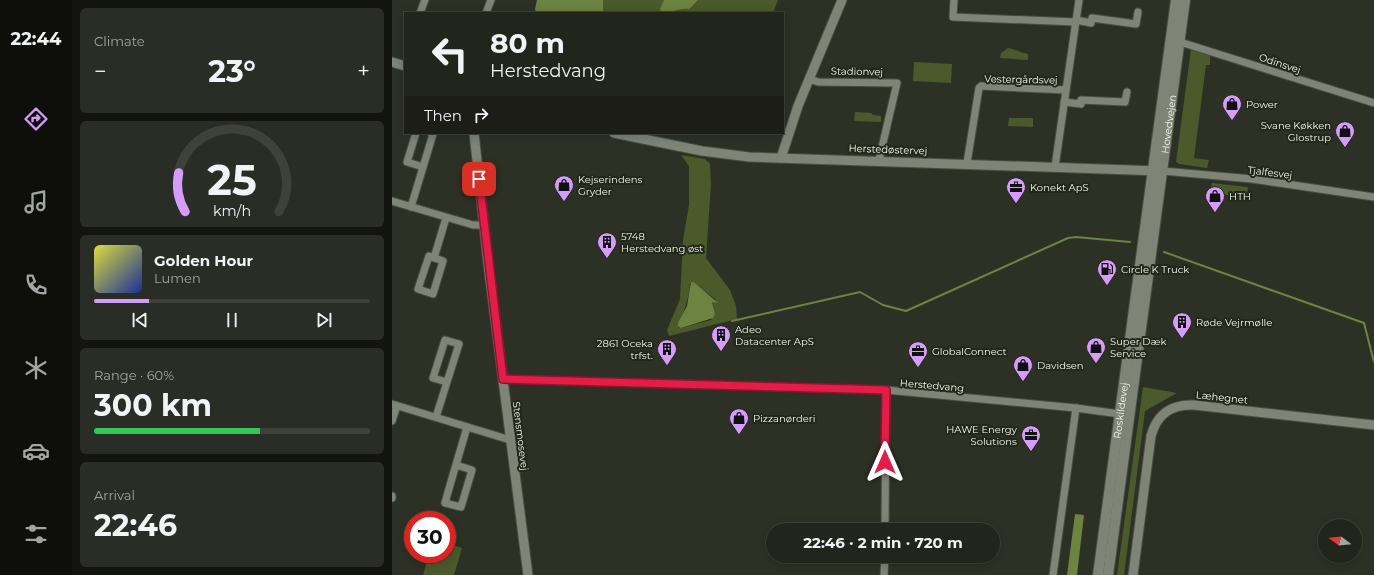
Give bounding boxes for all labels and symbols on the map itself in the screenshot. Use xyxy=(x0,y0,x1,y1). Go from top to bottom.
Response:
street label: Odinsvej xyxy=(1257,51,1302,76)
street label: Stadionvej xyxy=(831,65,883,78)
street label: Vestergårdsvej xyxy=(984,72,1058,87)
shop icon: Power xyxy=(1221,93,1243,121)
street label: Hovedvejen xyxy=(1159,94,1179,154)
place label: Power xyxy=(1246,98,1278,111)
place label: Svane Køkken Glostrup xyxy=(1261,119,1331,144)
shop icon: Svane Køkken Glostrup xyxy=(1334,120,1356,148)
street label: Herstedøstervej xyxy=(848,142,928,157)
pin xyxy=(462,162,496,196)
street label: Tjalfesvej xyxy=(1247,163,1293,182)
place label: Kejserindens Gryder xyxy=(578,173,642,198)
shop icon: Kejserindens Gryder xyxy=(553,174,575,202)
office icon: Konekt ApS xyxy=(1005,176,1027,204)
place label: Konekt ApS xyxy=(1030,181,1089,194)
shop icon: HTH xyxy=(1204,185,1226,213)
place label: HTH xyxy=(1229,190,1251,203)
place label: 5748 Herstedvang øst xyxy=(621,230,703,255)
building icon: 5748 Herstedvang øst xyxy=(596,231,618,259)
fuel station icon: Circle K Truck xyxy=(1096,258,1118,286)
place label: Circle K Truck xyxy=(1121,263,1189,276)
building icon: Røde Vejrmølle xyxy=(1171,311,1193,339)
place label: Røde Vejrmølle xyxy=(1196,316,1272,329)
place label: Adeo Datacenter ApS xyxy=(735,323,814,348)
building icon: Adeo Datacenter ApS xyxy=(710,324,732,352)
place label: Super Dæk Service xyxy=(1110,335,1166,360)
shop icon: Super Dæk Service xyxy=(1085,336,1107,364)
place label: 2861 Oceka trfst. xyxy=(597,337,653,362)
building icon: 2861 Oceka trfst. xyxy=(656,338,678,366)
office icon: GlobalConnect xyxy=(907,340,929,368)
place label: GlobalConnect xyxy=(932,345,1006,358)
shop icon: Davidsen xyxy=(1012,354,1034,382)
place label: Davidsen xyxy=(1037,359,1084,372)
street label: Herstedvang xyxy=(899,376,965,395)
street label: Roskildevej xyxy=(1111,382,1131,439)
street label: Læhegnet xyxy=(1195,388,1249,407)
street label: Stensmosevej xyxy=(510,401,531,471)
shop icon: Pizzanørderi xyxy=(728,407,750,435)
place label: Pizzanørderi xyxy=(753,412,815,425)
place label: HAWE Energy Solutions xyxy=(946,423,1018,448)
office icon: HAWE Energy Solutions xyxy=(1020,424,1042,452)
position arrow xyxy=(864,441,906,483)
speed limit sign: 30 xyxy=(404,511,456,563)
north arrow xyxy=(1318,519,1362,563)

